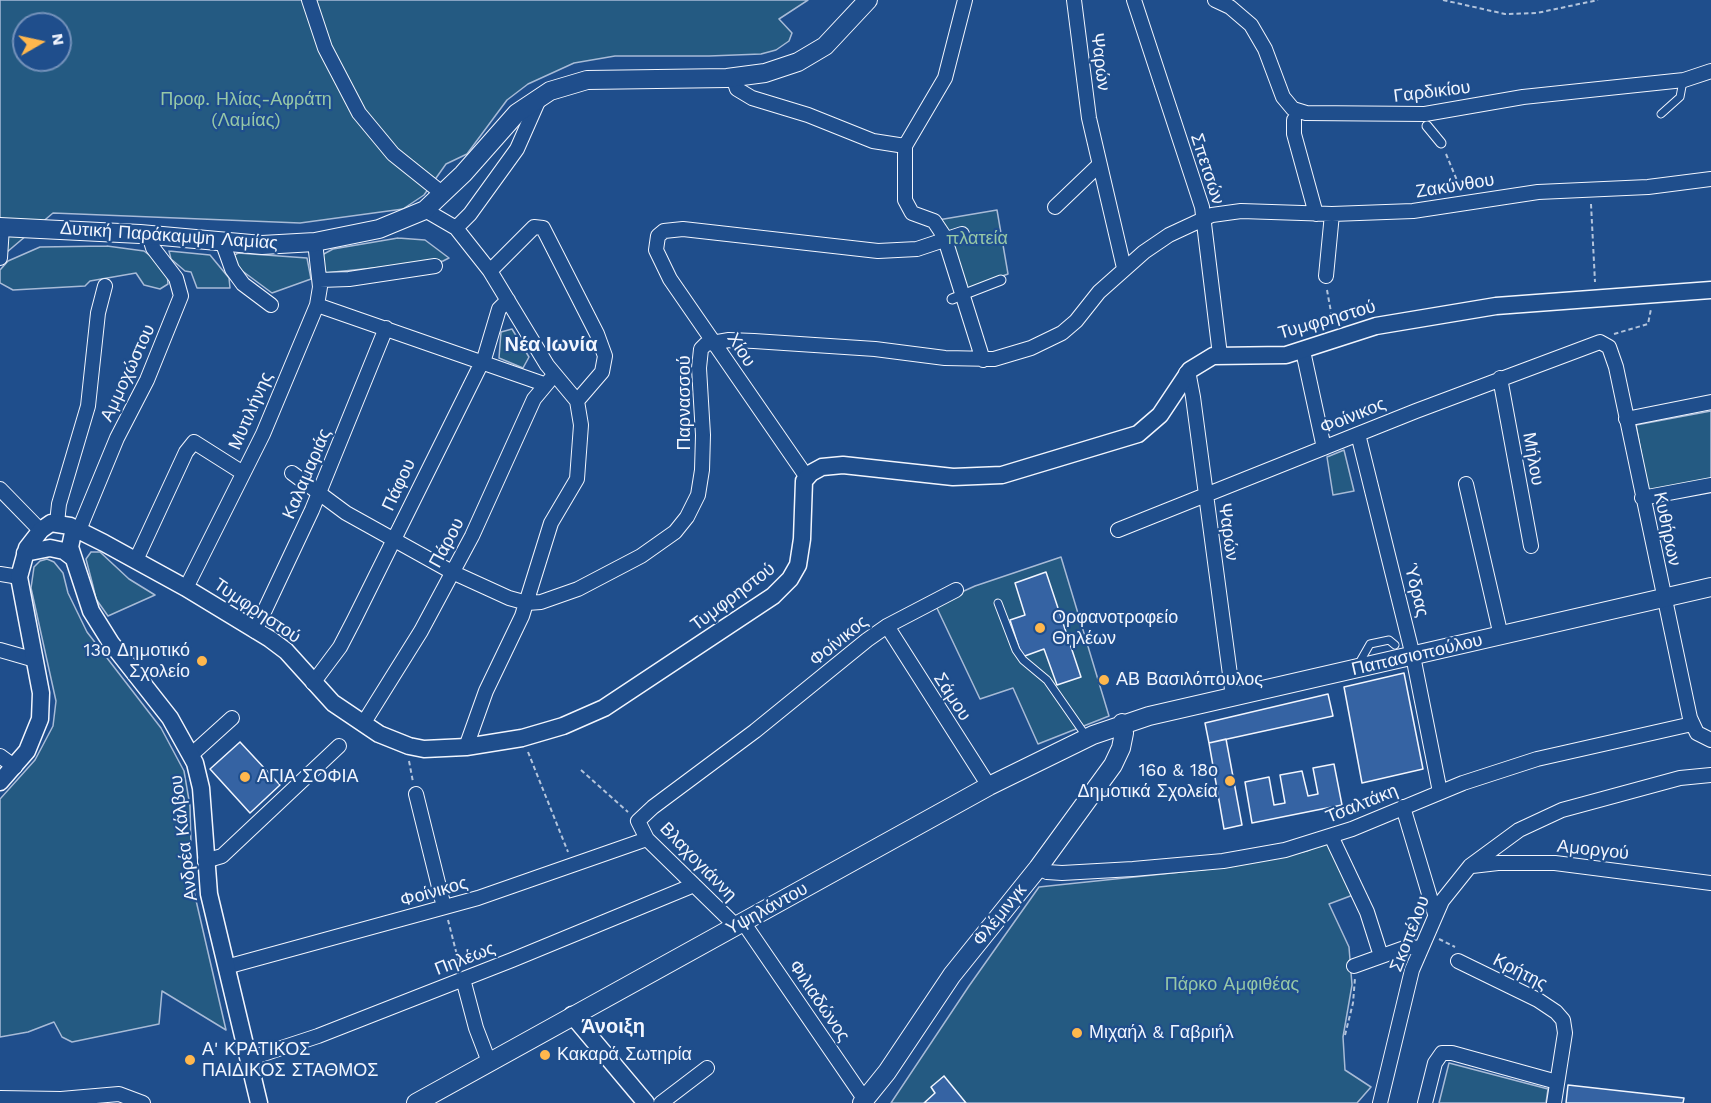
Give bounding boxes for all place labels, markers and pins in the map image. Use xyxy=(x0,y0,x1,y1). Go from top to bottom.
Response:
place label: Ορφανοτροφείο Θηλέων xyxy=(1052,607,1178,650)
marker: Ορφανοτροφείο Θηλέων xyxy=(1033,621,1047,635)
place label: 13ο Δημοτικό Σχολείο xyxy=(83,640,190,682)
marker: 13ο Δημοτικό Σχολείο xyxy=(195,654,209,668)
place label: ΑΒ Βασιλόπουλος xyxy=(1116,669,1263,691)
marker: ΑΒ Βασιλόπουλος xyxy=(1097,673,1111,687)
place label: 16ο & 18ο Δημοτικά Σχολεία xyxy=(1077,760,1218,802)
place label: ΑΓΙΑ ΣΟΦΙΑ xyxy=(257,766,359,788)
marker: ΑΓΙΑ ΣΟΦΙΑ xyxy=(238,770,252,784)
marker: 16ο & 18ο Δημοτικά Σχολεία xyxy=(1223,774,1237,788)
place label: Μιχαήλ & Γαβριήλ xyxy=(1089,1022,1234,1044)
marker: Μιχαήλ & Γαβριήλ xyxy=(1070,1026,1084,1040)
place label: Α' ΚΡΑΤΙΚΟΣ ΠΑΙΔΙΚΟΣ ΣΤΑΘΜΟΣ xyxy=(202,1039,378,1082)
place label: Κακαρά Σωτηρία xyxy=(557,1044,692,1066)
marker: Κακαρά Σωτηρία xyxy=(538,1048,552,1062)
marker: Α' ΚΡΑΤΙΚΟΣ ΠΑΙΔΙΚΟΣ ΣΤΑΘΜΟΣ xyxy=(183,1053,197,1067)

